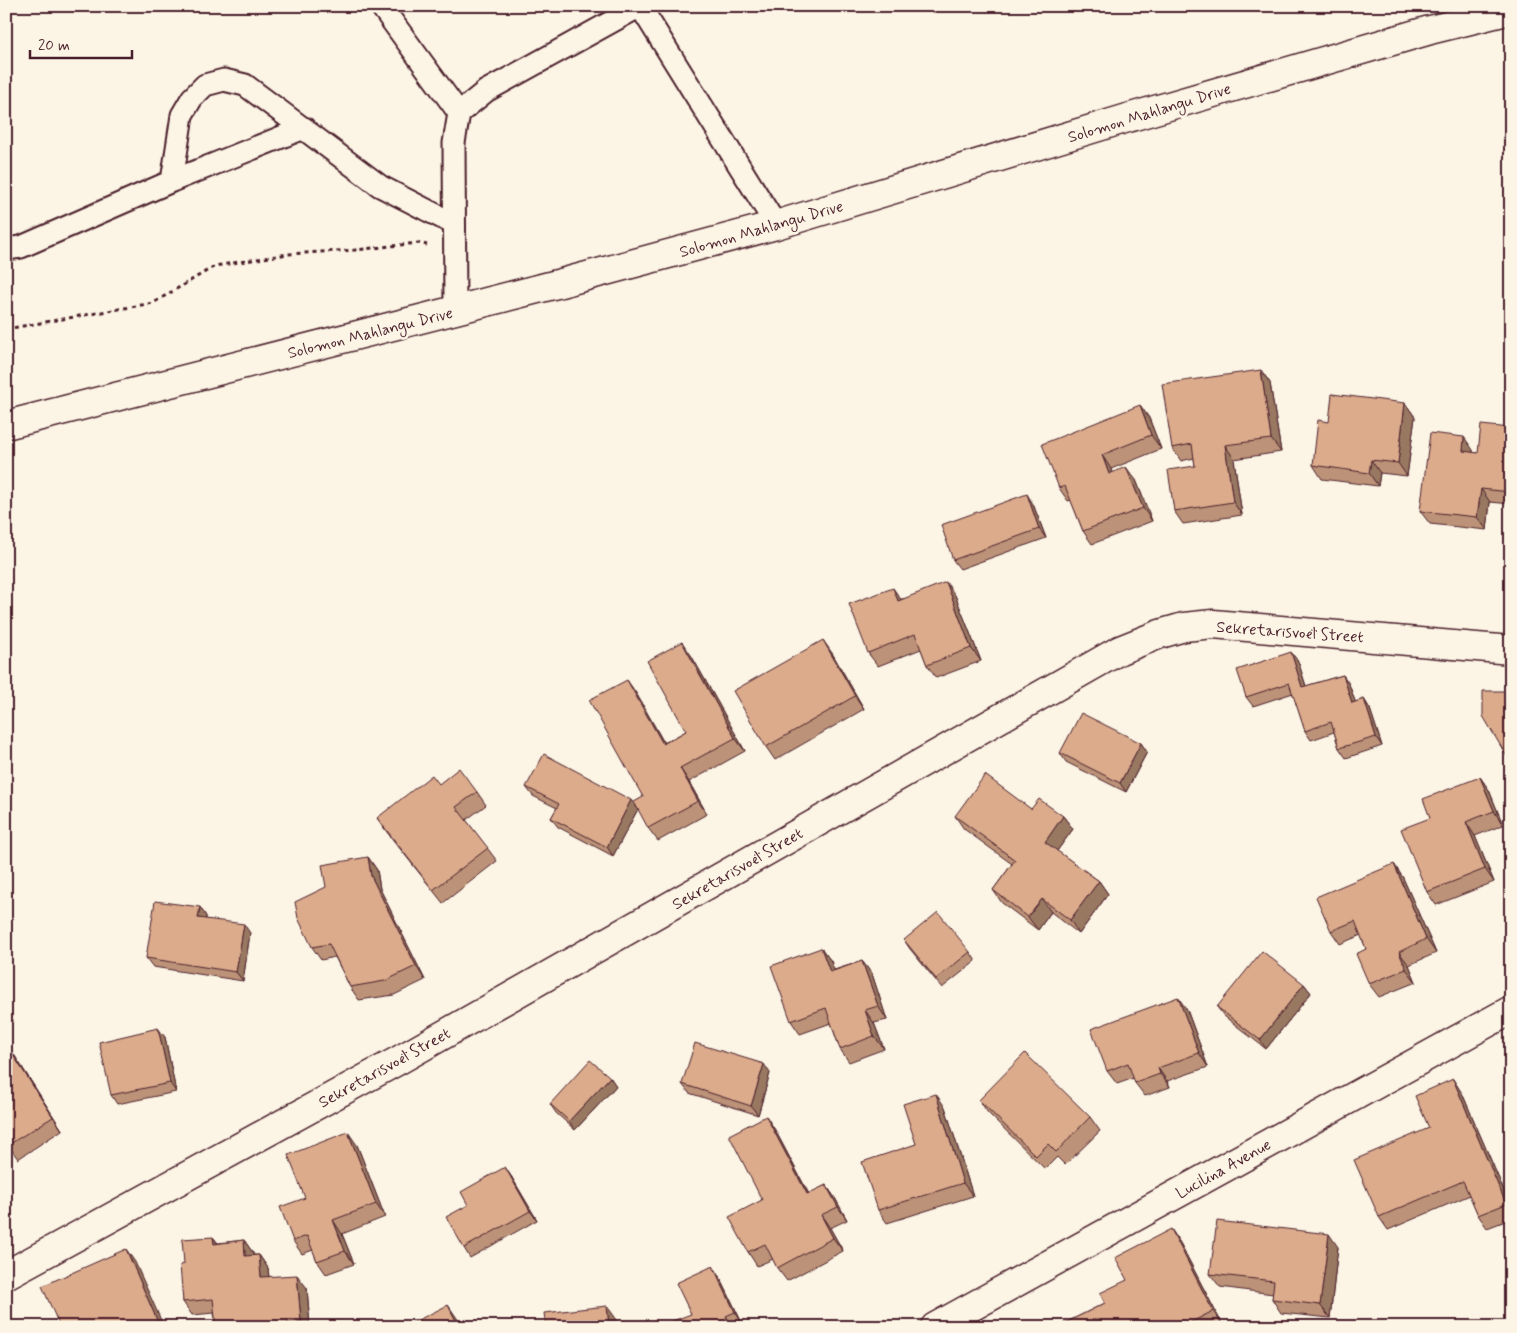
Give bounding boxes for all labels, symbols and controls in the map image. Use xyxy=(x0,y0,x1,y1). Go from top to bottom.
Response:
scale bar xyxy=(30,28,132,60)
text: 20 m xyxy=(38,36,70,56)
street label: Solomon Mahlangu Drive xyxy=(1065,79,1234,149)
street label: Solomon Mahlangu Drive xyxy=(677,196,846,264)
street label: Solomon Mahlangu Drive xyxy=(286,303,455,365)
street label: Sekretarisvoël Street xyxy=(1216,617,1364,648)
street label: Sekretarisvoël Street xyxy=(669,823,807,915)
street label: Sekretarisvoël Street xyxy=(315,1023,454,1113)
street label: Lucilina Avenue xyxy=(1172,1134,1275,1204)

